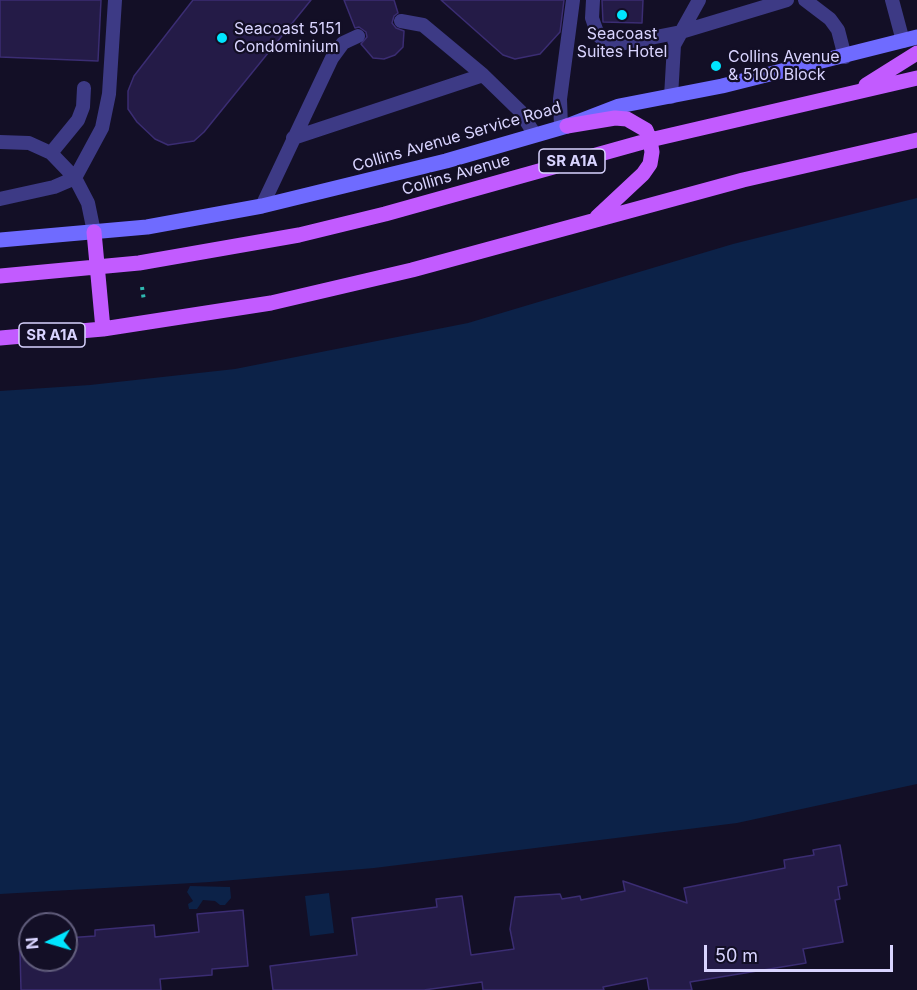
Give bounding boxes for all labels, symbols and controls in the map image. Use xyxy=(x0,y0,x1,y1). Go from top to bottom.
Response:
marker: Seacoast Suites Hotel xyxy=(615,8,629,22)
place label: Seacoast 5151 Condominium xyxy=(234,19,341,57)
place label: Seacoast Suites Hotel xyxy=(577,24,667,62)
marker: Seacoast 5151 Condominium xyxy=(215,31,229,45)
place label: Collins Avenue & 5100 Block xyxy=(728,47,840,85)
marker: Collins Avenue & 5100 Block xyxy=(709,59,723,73)
street label: Collins Avenue Service Road xyxy=(350,98,564,176)
road number: SR A1A xyxy=(539,149,605,173)
street label: Collins Avenue xyxy=(400,150,512,200)
road number: SR A1A xyxy=(19,323,85,347)
north arrow xyxy=(18,912,78,972)
scale bar xyxy=(707,933,896,971)
text: N xyxy=(22,936,43,950)
text: 50 m xyxy=(715,945,758,966)

